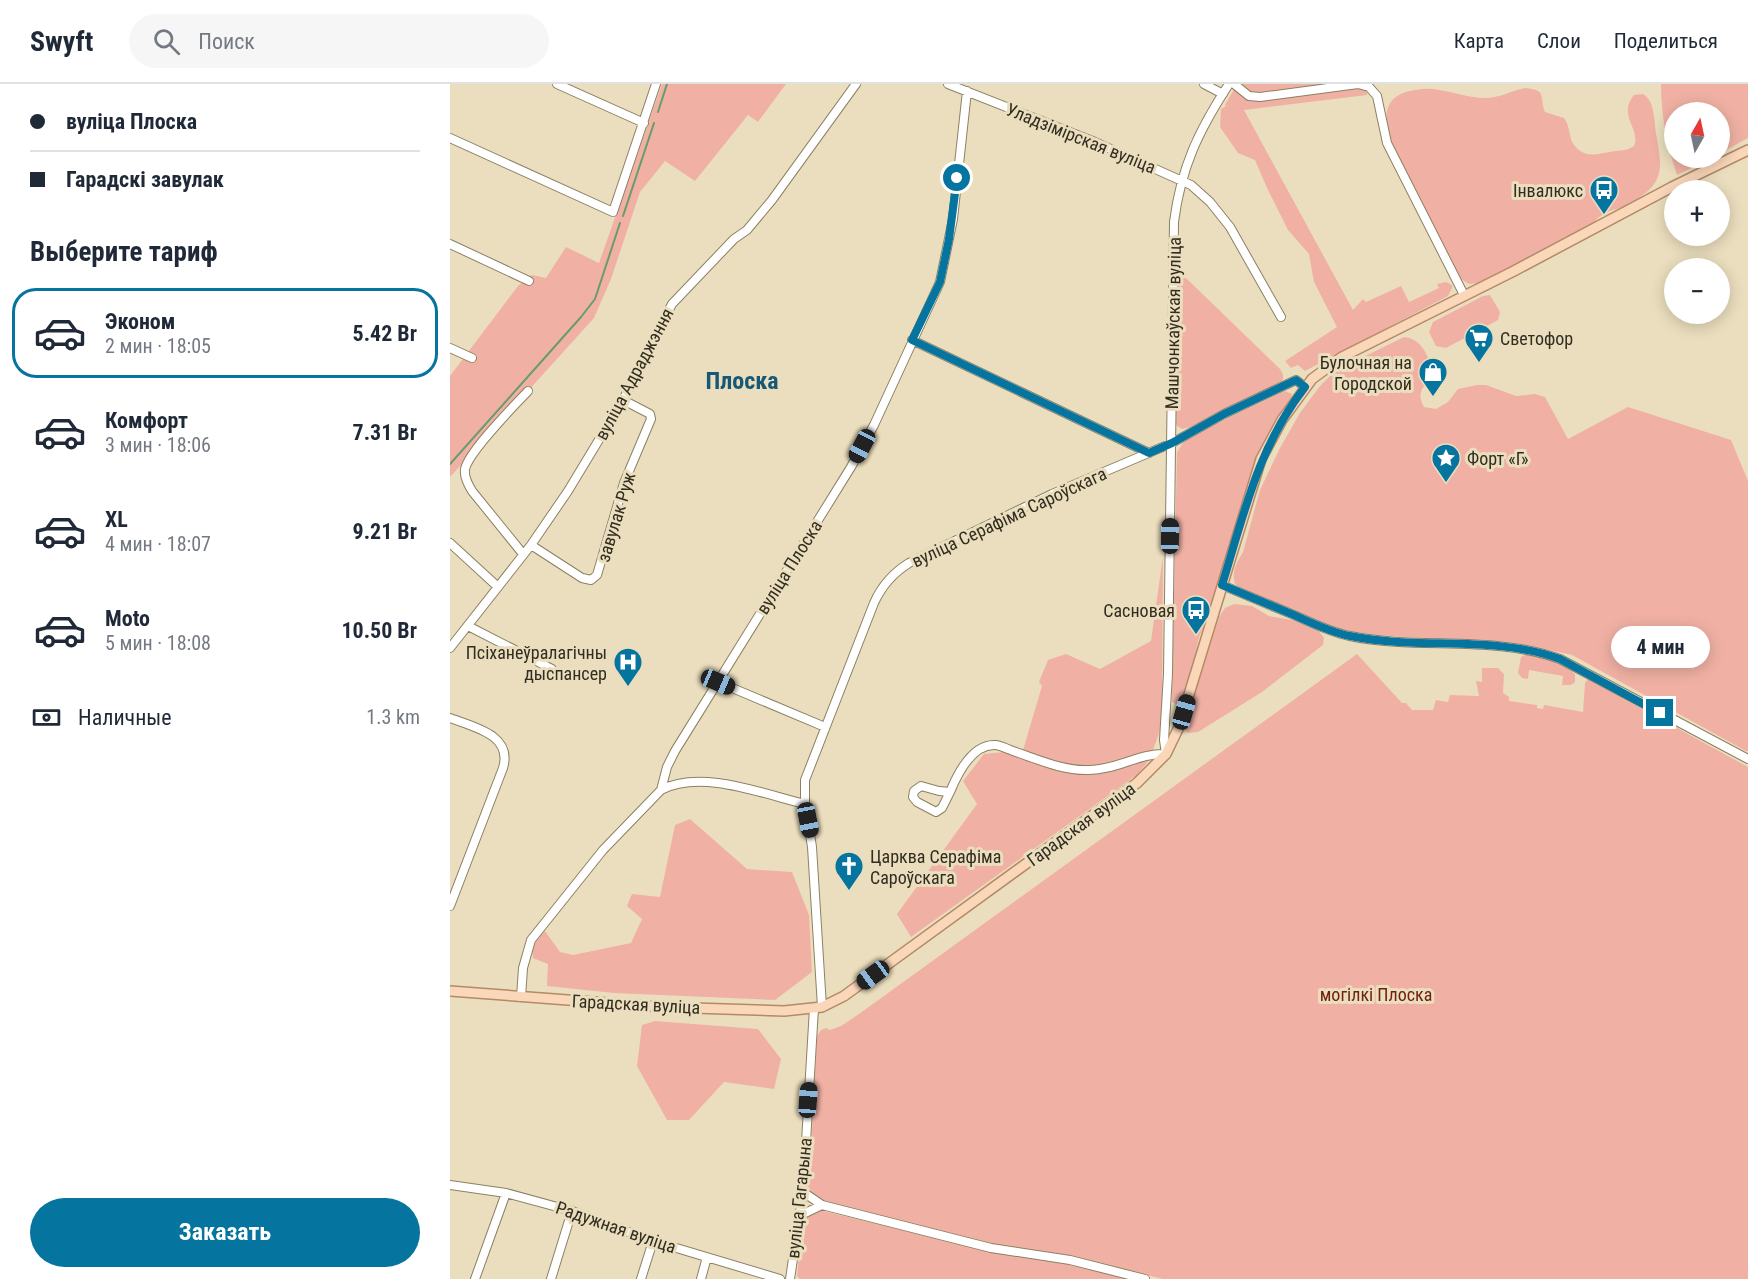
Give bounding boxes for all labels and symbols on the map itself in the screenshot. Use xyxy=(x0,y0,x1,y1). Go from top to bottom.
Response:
street label: Уладзімірская вуліца xyxy=(1003,98,1159,178)
north arrow xyxy=(1664,102,1730,168)
route start xyxy=(943,164,970,191)
bus stop icon: Інвалюкс xyxy=(1588,174,1620,216)
place label: Інвалюкс xyxy=(1513,180,1583,201)
street label: Машчонкаўская вуліца xyxy=(1161,237,1185,409)
street label: вуліца Адраджэння xyxy=(590,305,678,443)
supermarket icon: Светофор xyxy=(1463,322,1495,364)
place label: Светофор xyxy=(1500,328,1573,349)
place label: Булочная на Городской xyxy=(1320,352,1412,394)
shop icon: Булочная на Городской xyxy=(1417,356,1449,398)
district label: Плоска xyxy=(705,367,779,395)
car xyxy=(846,426,878,466)
place icon: Форт «Г» xyxy=(1430,442,1462,484)
place label: Форт «Г» xyxy=(1467,448,1529,469)
street label: вуліца Серафіма Сароўскага xyxy=(908,463,1110,571)
street label: завулак Руж xyxy=(592,469,640,564)
street label: вуліца Плоска xyxy=(752,516,826,618)
car xyxy=(1161,518,1179,554)
bus stop icon: Сасновая xyxy=(1180,594,1212,636)
place label: Сасновая xyxy=(1103,600,1175,621)
callout: 4 мин xyxy=(1610,626,1710,668)
place label: Псіханеўралагічны дыспансер xyxy=(466,642,607,684)
hospital icon: Псіханеўралагічны дыспансер xyxy=(612,646,644,688)
car xyxy=(698,667,738,697)
car xyxy=(1170,692,1198,732)
route end xyxy=(1646,699,1673,726)
street label: Гарадская вуліца xyxy=(1023,778,1139,870)
car xyxy=(796,801,820,839)
place label: Царква Серафіма Сароўскага xyxy=(870,846,1001,888)
church icon: Царква Серафіма Сароўскага xyxy=(833,850,865,892)
car xyxy=(853,957,893,993)
park label: могілкі Плоска xyxy=(1320,984,1432,1005)
street label: Гарадская вуліца xyxy=(571,990,701,1018)
car xyxy=(798,1081,818,1119)
street label: вуліца Гагарына xyxy=(782,1137,816,1259)
street label: Радужная вуліца xyxy=(553,1197,679,1257)

